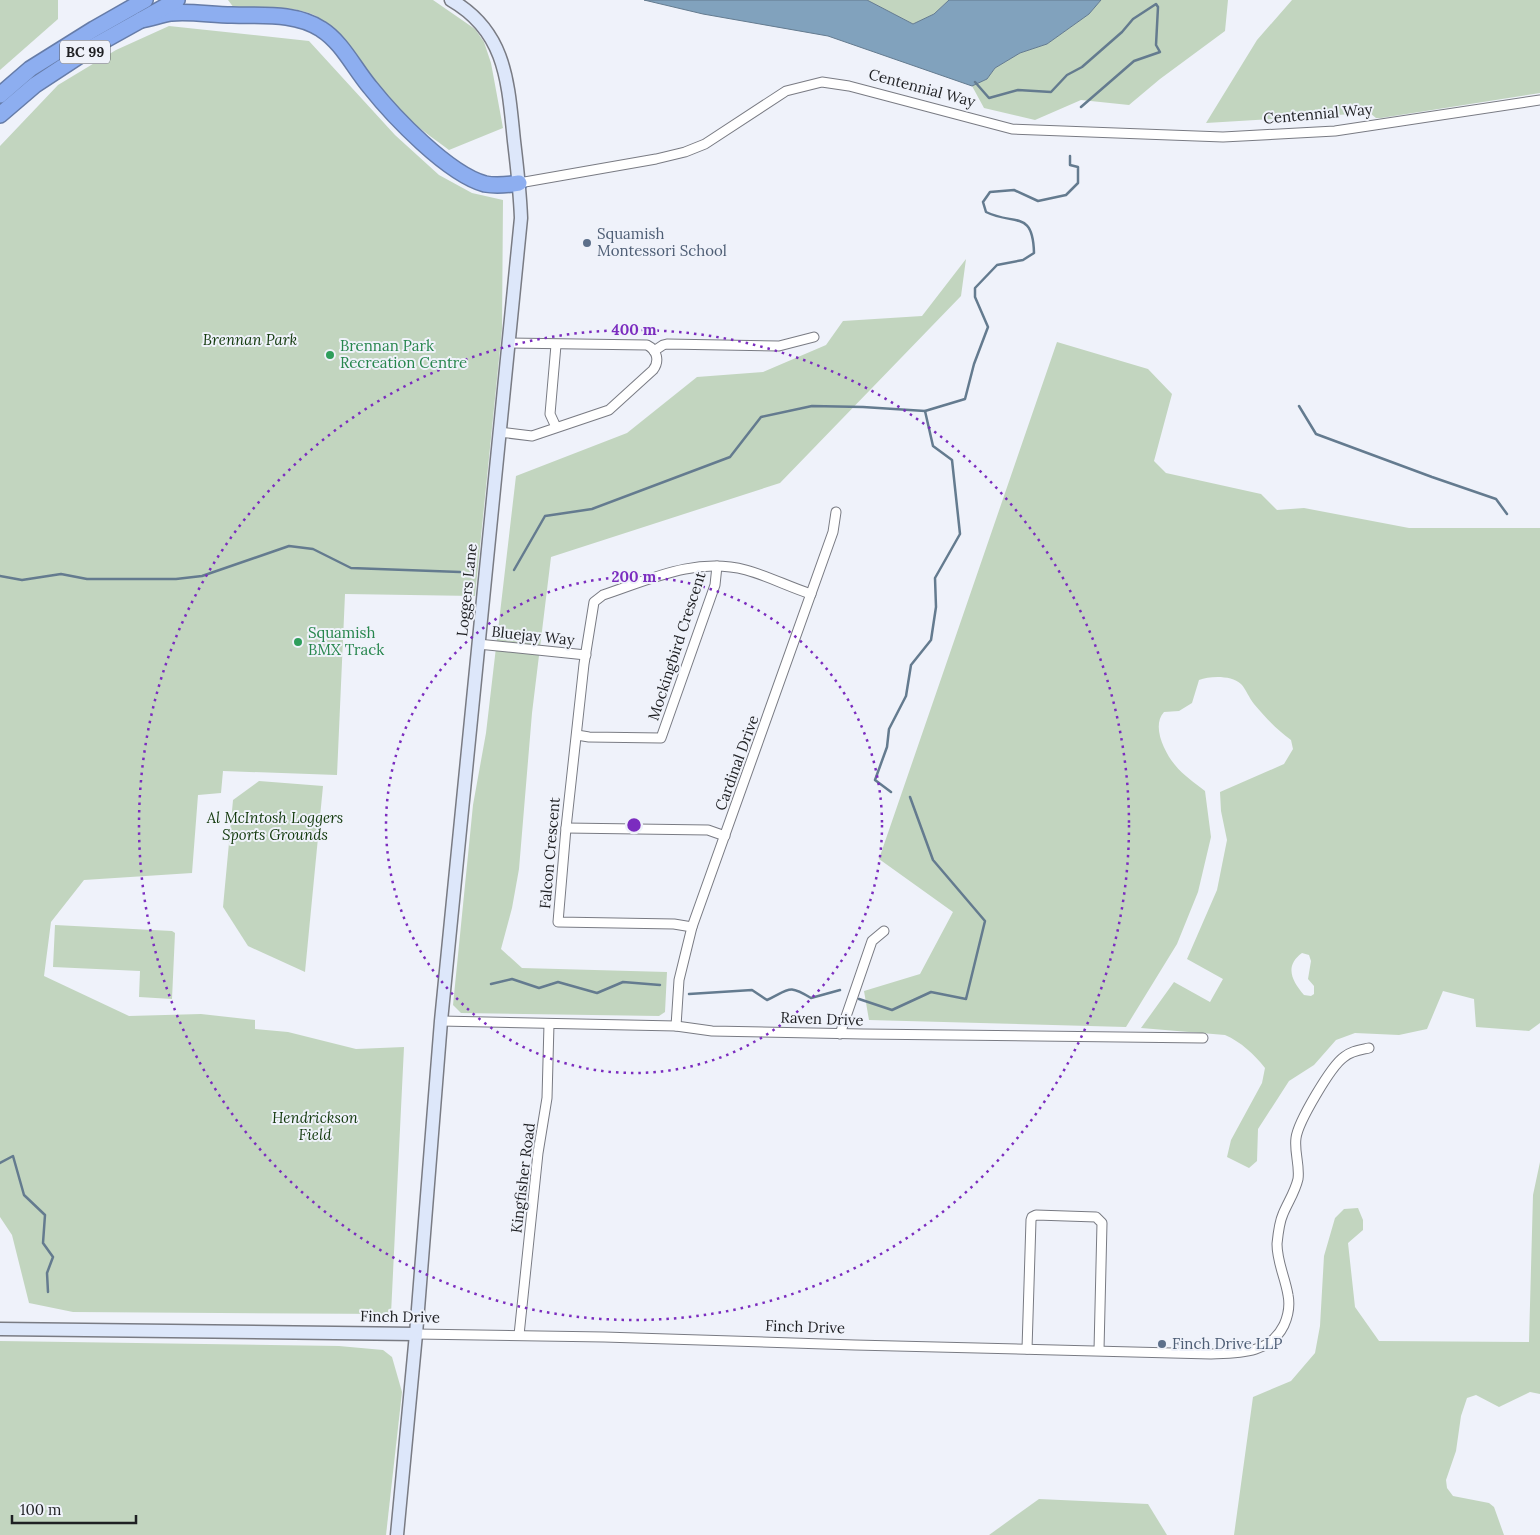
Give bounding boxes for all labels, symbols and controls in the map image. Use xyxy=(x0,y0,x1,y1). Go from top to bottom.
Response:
road number: BC 99 xyxy=(60,41,110,64)
street label: Centennial Way xyxy=(867,64,978,111)
street label: Centennial Way xyxy=(1263,99,1373,128)
place label: Squamish Montessori School xyxy=(597,224,727,260)
marker: Squamish Montessori School xyxy=(581,237,593,249)
text: 400 m xyxy=(611,320,657,339)
park label: Brennan Park xyxy=(203,330,297,349)
place label: Brennan Park Recreation Centre xyxy=(340,336,467,372)
marker: Brennan Park Recreation Centre xyxy=(324,349,336,361)
street label: Loggers Lane xyxy=(452,542,481,637)
text: 200 m xyxy=(612,567,657,586)
street label: Mockingbird Crescent xyxy=(643,569,710,723)
street label: Bluejay Way xyxy=(490,622,576,649)
place label: Squamish BMX Track xyxy=(308,623,384,659)
marker: Squamish BMX Track xyxy=(292,636,304,648)
street label: Cardinal Drive xyxy=(710,713,763,813)
street label: Falcon Crescent xyxy=(535,796,564,910)
park label: Al McIntosh Loggers Sports Grounds xyxy=(206,808,343,844)
centre of rings xyxy=(625,816,643,834)
street label: Raven Drive xyxy=(780,1008,864,1029)
park label: Hendrickson Field xyxy=(272,1108,359,1144)
street label: Kingfisher Road xyxy=(506,1122,539,1234)
street label: Finch Drive xyxy=(360,1306,440,1327)
street label: Finch Drive xyxy=(765,1316,845,1337)
place label: Finch Drive LLP xyxy=(1172,1334,1282,1353)
marker: Finch Drive LLP xyxy=(1156,1338,1168,1350)
scale bar xyxy=(12,1492,136,1524)
text: 100 m xyxy=(20,1500,61,1519)

